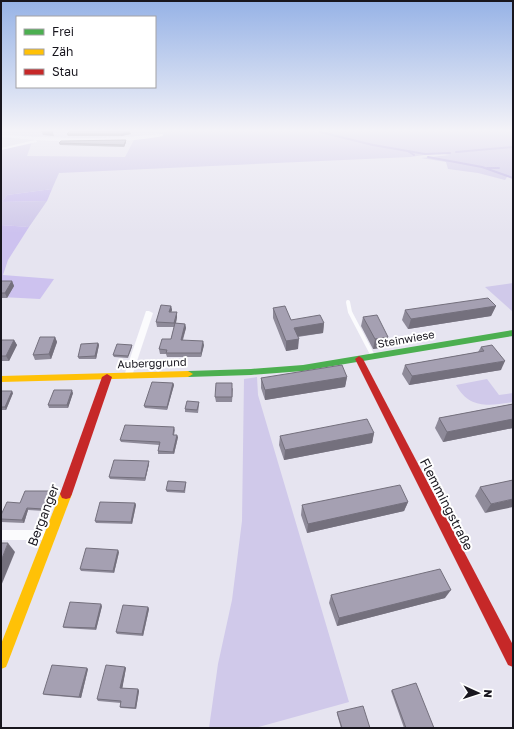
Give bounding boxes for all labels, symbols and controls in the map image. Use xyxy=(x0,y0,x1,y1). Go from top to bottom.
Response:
legend xyxy=(16,16,156,88)
text: Frei xyxy=(52,24,74,39)
text: Zäh xyxy=(52,44,73,59)
text: Stau xyxy=(52,64,78,79)
street label: Steinwiese xyxy=(376,327,435,350)
street label: Auberggrund xyxy=(117,355,187,370)
street label: Flemmingstraße xyxy=(417,455,477,553)
street label: Berganger xyxy=(24,482,62,548)
north arrow xyxy=(458,673,498,713)
text: N xyxy=(482,689,495,698)

